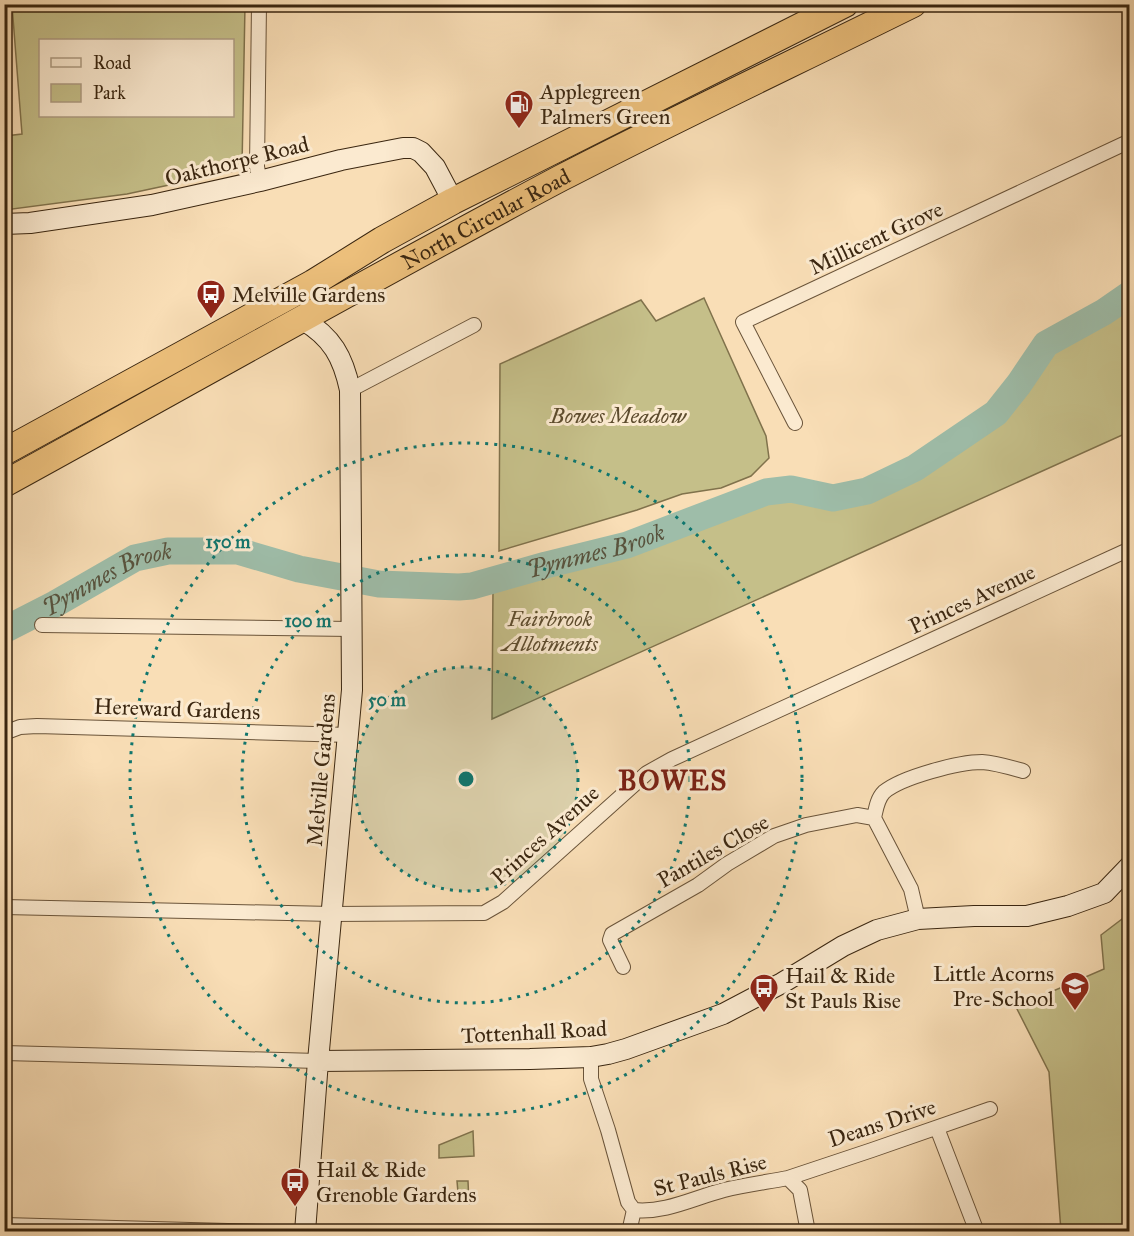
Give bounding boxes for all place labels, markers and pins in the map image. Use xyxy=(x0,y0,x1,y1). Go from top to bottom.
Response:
place label: Applegreen Palmers Green xyxy=(539,78,671,130)
fuel station icon: Applegreen Palmers Green xyxy=(503,88,535,130)
bus stop icon: Melville Gardens xyxy=(195,278,227,320)
place label: Melville Gardens xyxy=(232,281,385,308)
centre of rings xyxy=(456,769,476,789)
place label: Little Acorns Pre-School xyxy=(933,960,1054,1012)
place label: Hail & Ride St Pauls Rise xyxy=(785,962,901,1014)
school or university icon: Little Acorns Pre-School xyxy=(1059,970,1091,1012)
bus stop icon: Hail & Ride St Pauls Rise xyxy=(748,972,780,1014)
place label: Hail & Ride Grenoble Gardens xyxy=(316,1156,477,1208)
bus stop icon: Hail & Ride Grenoble Gardens xyxy=(279,1166,311,1208)

